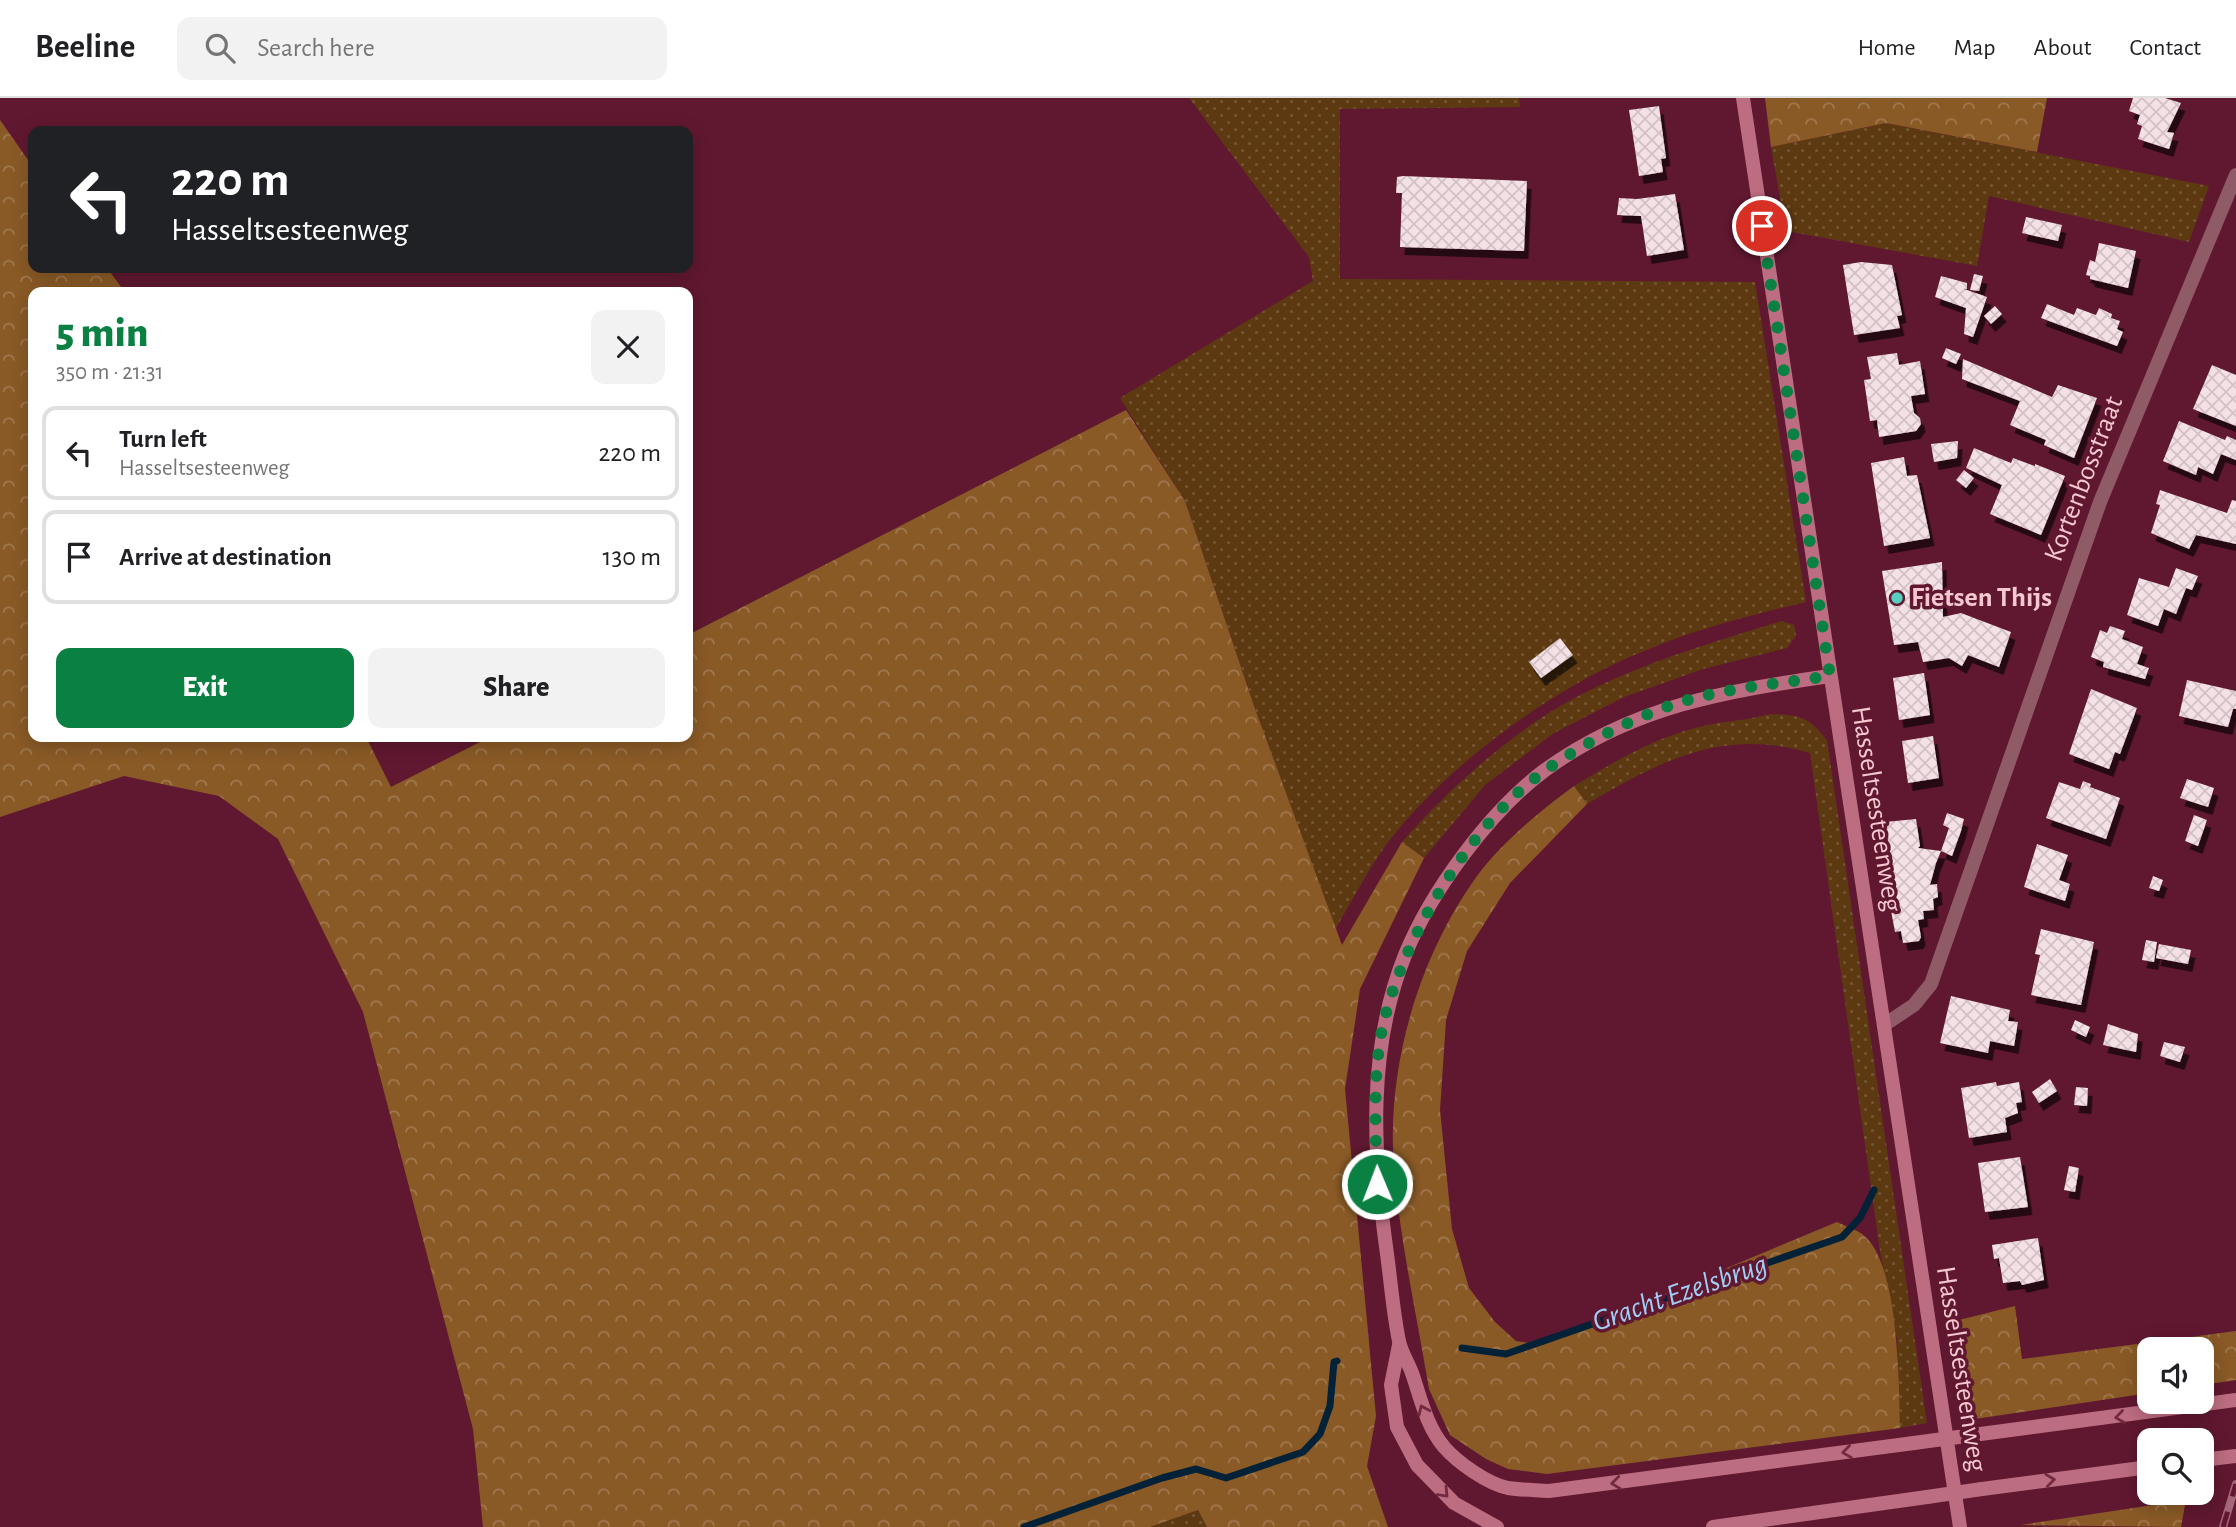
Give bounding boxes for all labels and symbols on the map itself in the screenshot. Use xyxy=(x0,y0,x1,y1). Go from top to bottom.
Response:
pin xyxy=(1732,196,1792,256)
street label: Kortenbosstraat xyxy=(2040,392,2128,565)
place label: Fietsen Thijs xyxy=(1911,584,2052,612)
marker: Fietsen Thijs xyxy=(1889,590,1905,606)
street label: Hasseltsesteenweg xyxy=(1846,704,1906,914)
position arrow xyxy=(1340,1147,1414,1221)
water label: Gracht Ezelsbrug xyxy=(1589,1249,1771,1337)
street label: Hasseltsesteenweg xyxy=(1931,1264,1991,1474)
one-way arrow xyxy=(1417,1405,1431,1417)
one-way arrow xyxy=(2114,1409,2126,1424)
one-way arrow xyxy=(1841,1445,1853,1460)
one-way arrow xyxy=(2044,1473,2056,1488)
one-way arrow xyxy=(1610,1475,1622,1490)
one-way arrow xyxy=(1436,1485,1448,1497)

